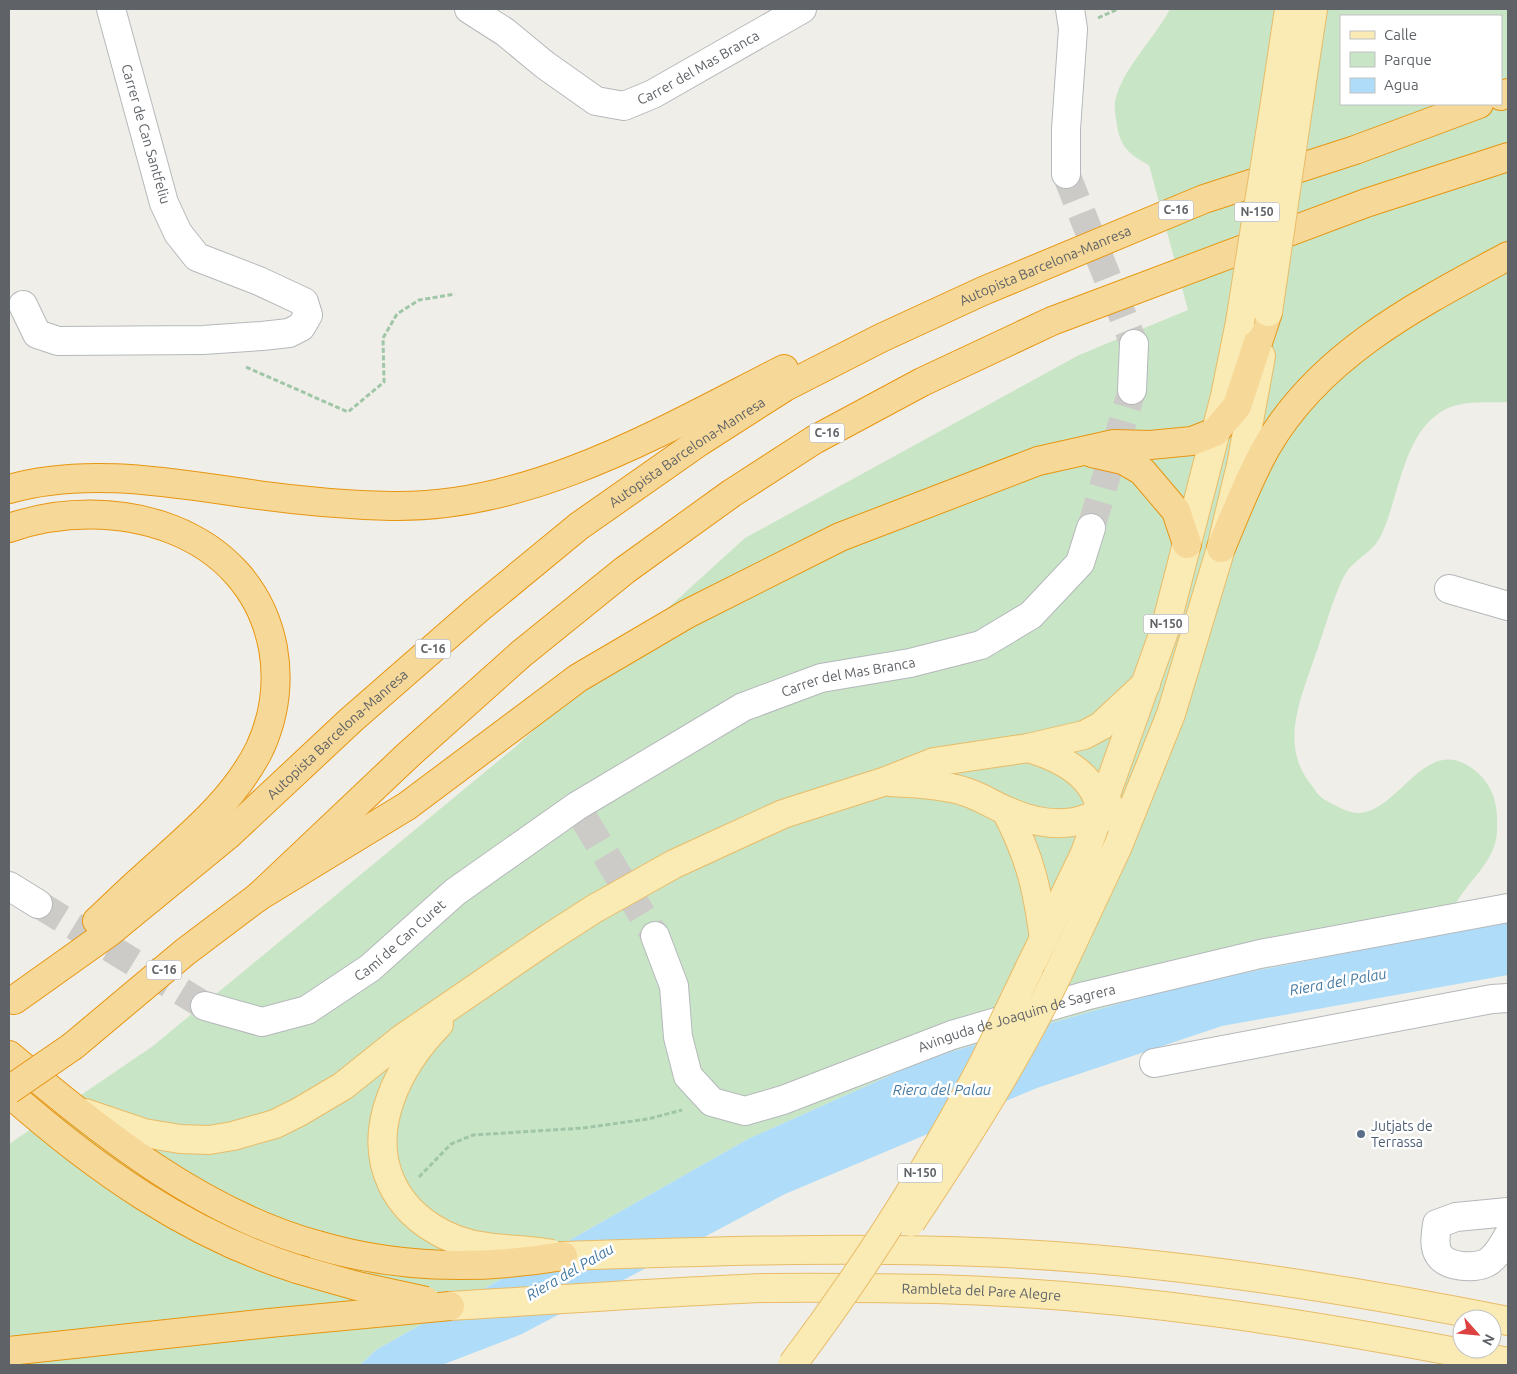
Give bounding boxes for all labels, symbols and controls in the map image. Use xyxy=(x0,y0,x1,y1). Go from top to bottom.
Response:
legend xyxy=(1340,15,1502,105)
text: Calle xyxy=(1384,26,1417,43)
street label: Carrer del Mas Branca xyxy=(635,27,762,108)
text: Parque xyxy=(1384,51,1432,68)
street label: Carrer de Can Santfeliu xyxy=(118,62,174,206)
text: Agua xyxy=(1384,76,1419,93)
road number: C-16 xyxy=(1158,200,1194,220)
road number: N-150 xyxy=(1234,202,1280,222)
street label: Autopista Barcelona-Manresa xyxy=(957,222,1133,309)
street label: Autopista Barcelona-Manresa xyxy=(606,394,768,511)
road number: C-16 xyxy=(810,423,844,442)
road number: N-150 xyxy=(1144,614,1188,634)
road number: C-16 xyxy=(416,640,450,659)
street label: Carrer del Mas Branca xyxy=(779,654,917,700)
street label: Autopista Barcelona-Manresa xyxy=(264,666,411,802)
street label: Camí de Can Curet xyxy=(351,896,449,984)
road number: C-16 xyxy=(146,960,182,980)
water label: Riera del Palau xyxy=(1288,965,1388,998)
street label: Avinguda de Joaquim de Sagrera xyxy=(916,981,1117,1055)
water label: Riera del Palau xyxy=(893,1081,991,1098)
place label: Jutjats de Terrassa xyxy=(1371,1118,1433,1150)
marker: Jutjats de Terrassa xyxy=(1355,1128,1367,1140)
road number: N-150 xyxy=(898,1164,942,1182)
water label: Riera del Palau xyxy=(523,1240,617,1304)
street label: Rambleta del Pare Alegre xyxy=(902,1280,1062,1304)
north arrow xyxy=(1452,1309,1502,1359)
text: N xyxy=(1479,1332,1498,1348)

